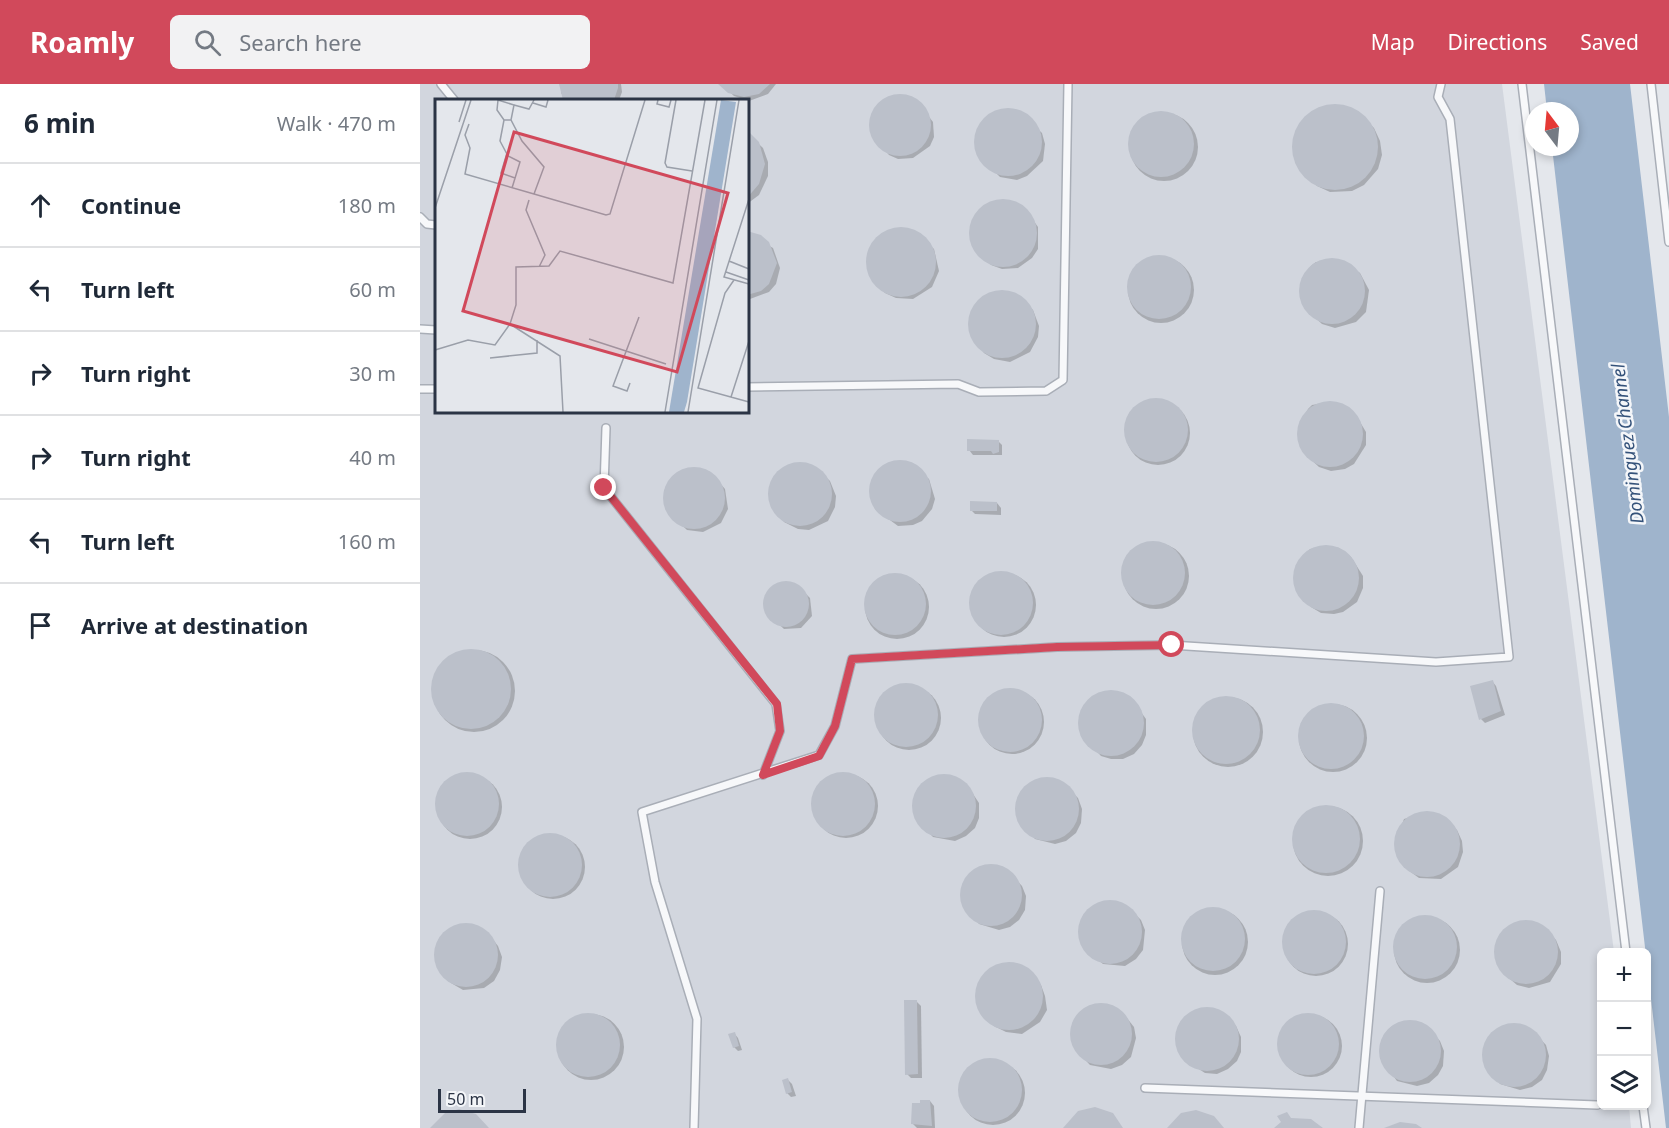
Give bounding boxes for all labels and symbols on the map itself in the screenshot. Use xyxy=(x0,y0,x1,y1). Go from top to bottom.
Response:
inset map xyxy=(435,99,748,412)
north arrow xyxy=(1525,102,1579,156)
water label: Dominguez Channel xyxy=(1605,362,1649,525)
route end xyxy=(590,474,616,500)
route start xyxy=(1158,631,1184,657)
scale bar xyxy=(438,1086,526,1114)

